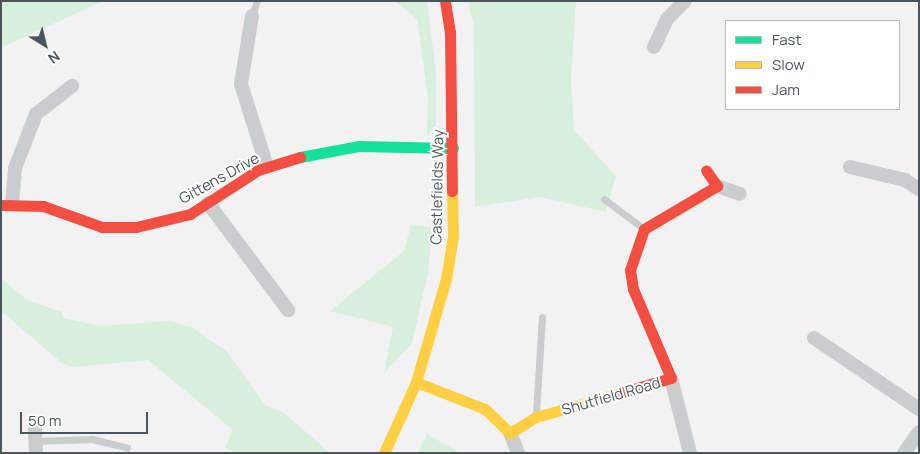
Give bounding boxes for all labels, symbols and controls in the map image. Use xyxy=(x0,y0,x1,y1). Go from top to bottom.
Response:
north arrow xyxy=(20,20,70,70)
legend xyxy=(725,20,900,110)
text: Fast xyxy=(772,29,801,50)
text: N xyxy=(44,47,64,68)
text: Slow xyxy=(772,54,805,75)
text: Jam xyxy=(772,79,800,100)
street label: Castlefields Way xyxy=(427,129,447,245)
street label: Gittens Drive xyxy=(176,149,262,207)
street label: Shutfield Road xyxy=(560,373,662,419)
scale bar xyxy=(22,402,150,434)
text: 50 m xyxy=(28,410,62,431)

